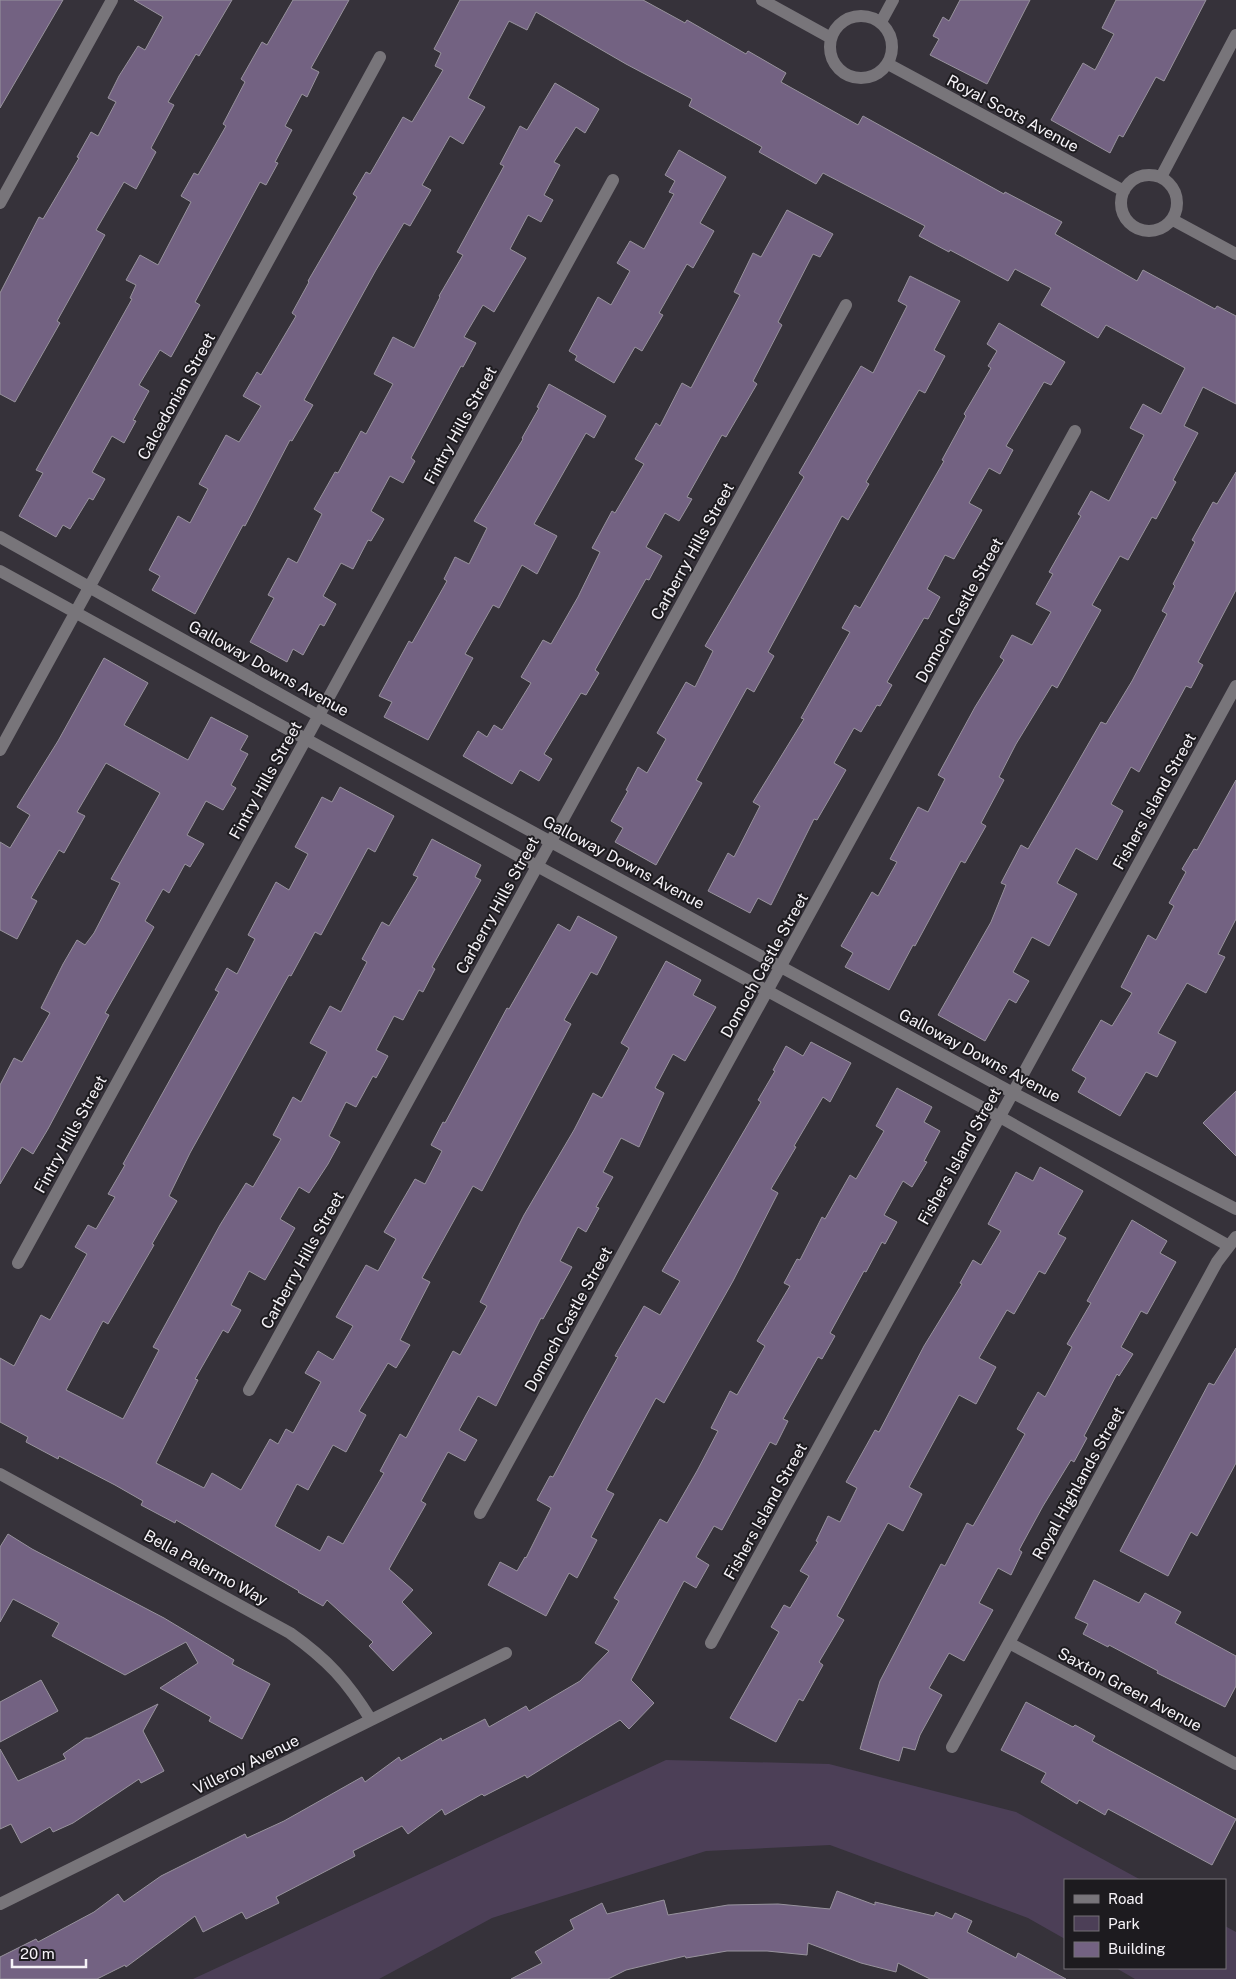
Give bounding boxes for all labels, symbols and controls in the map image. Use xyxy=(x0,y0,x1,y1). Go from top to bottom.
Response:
street label: Royal Scots Avenue xyxy=(944,71,1082,156)
street label: Calcedonian Street xyxy=(134,329,219,463)
street label: Fintry Hills Street xyxy=(420,363,501,487)
street label: Carberry Hills Street xyxy=(647,479,738,623)
street label: Domoch Castle Street xyxy=(912,535,1007,686)
street label: Galloway Downs Avenue xyxy=(185,616,352,720)
street label: Fintry Hills Street xyxy=(225,718,306,842)
street label: Fishers Island Street xyxy=(1109,729,1200,873)
street label: Galloway Downs Avenue xyxy=(540,812,708,913)
street label: Carberry Hills Street xyxy=(452,833,543,977)
street label: Domoch Castle Street xyxy=(717,890,812,1041)
street label: Galloway Downs Avenue xyxy=(896,1005,1064,1106)
street label: Fintry Hills Street xyxy=(30,1072,111,1196)
street label: Fishers Island Street xyxy=(914,1084,1005,1228)
street label: Carberry Hills Street xyxy=(257,1188,348,1332)
street label: Domoch Castle Street xyxy=(521,1244,616,1395)
street label: Royal Highlands Street xyxy=(1028,1403,1128,1563)
street label: Fishers Island Street xyxy=(720,1439,811,1583)
street label: Bella Palermo Way xyxy=(141,1526,271,1610)
street label: Saxton Green Avenue xyxy=(1055,1643,1205,1735)
street label: Villeroy Avenue xyxy=(190,1731,302,1798)
legend xyxy=(1064,1879,1226,1969)
text: Road xyxy=(1108,1890,1144,1907)
text: Park xyxy=(1108,1915,1140,1932)
scale bar xyxy=(12,1936,86,1968)
text: Building xyxy=(1108,1940,1166,1957)
text: 20 m xyxy=(20,1945,55,1962)

